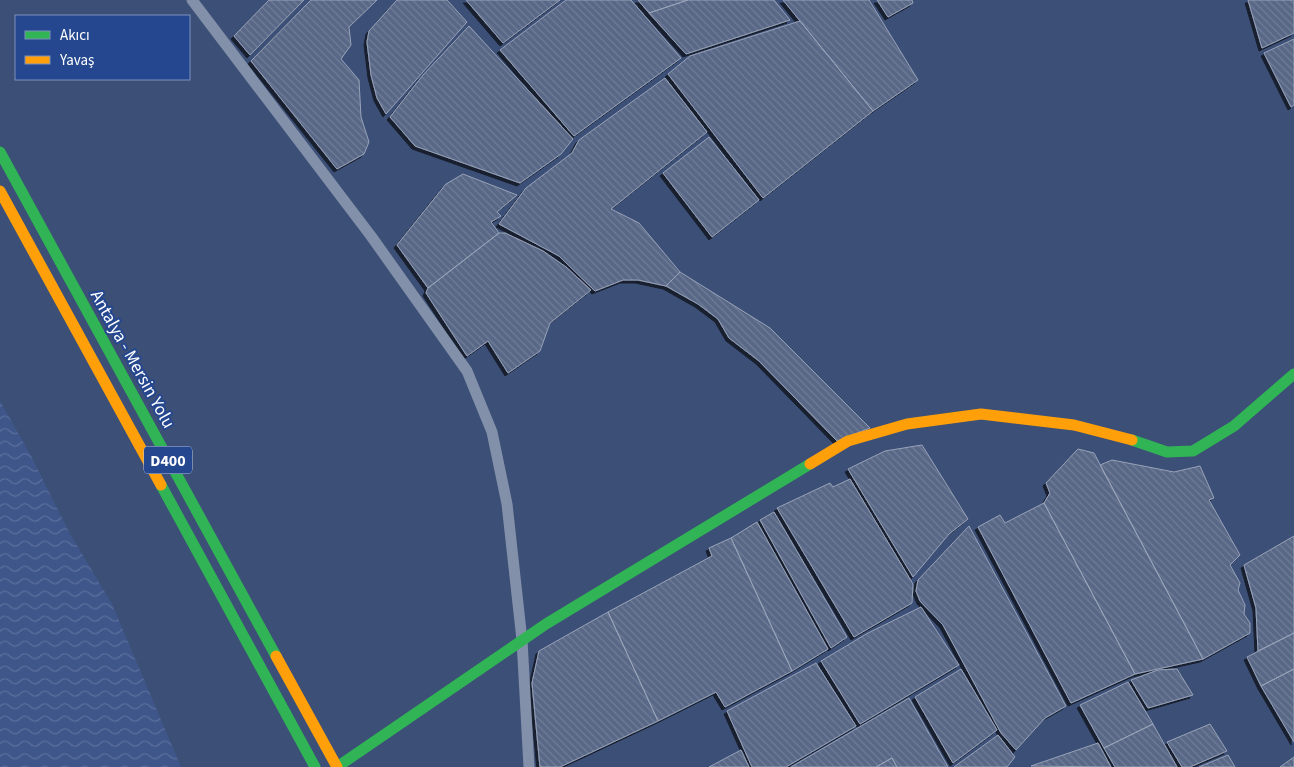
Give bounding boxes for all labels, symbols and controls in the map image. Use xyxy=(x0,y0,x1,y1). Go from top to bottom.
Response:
legend xyxy=(15,15,190,80)
text: Akıcı xyxy=(60,25,90,46)
text: Yavaş xyxy=(59,50,94,71)
street label: Antalya - Mersin Yolu xyxy=(84,286,181,433)
road number: D400 xyxy=(144,446,192,474)

